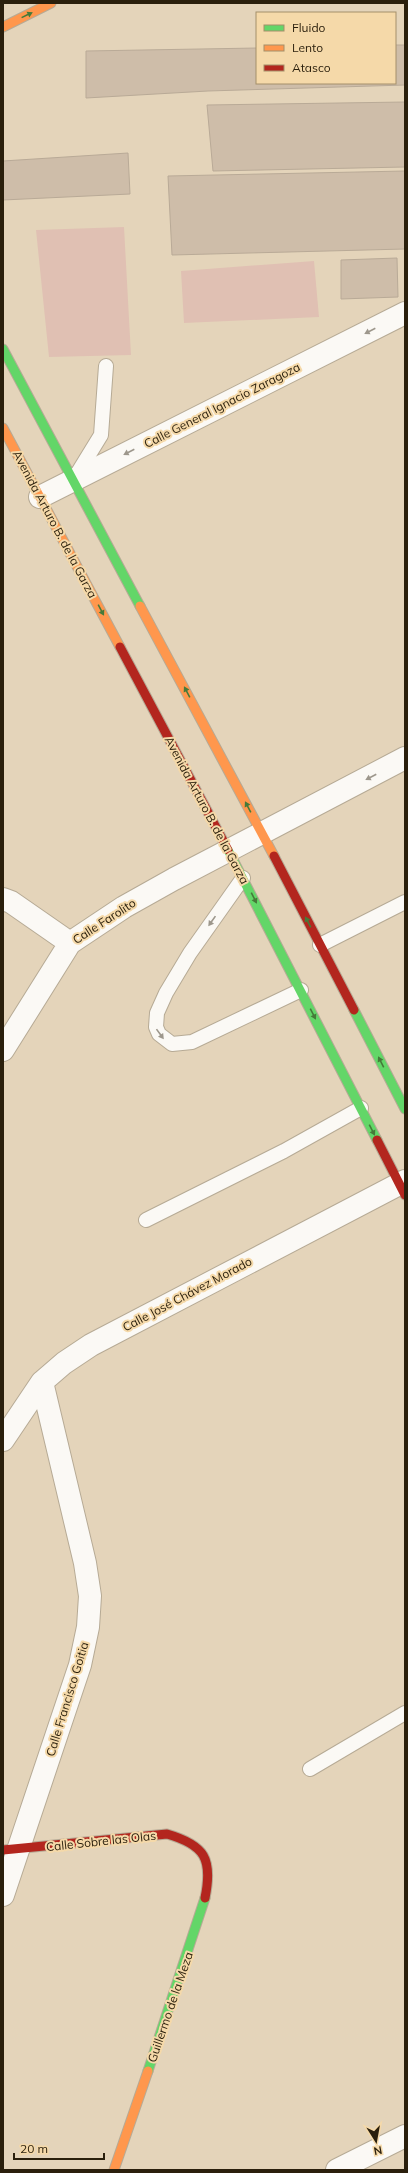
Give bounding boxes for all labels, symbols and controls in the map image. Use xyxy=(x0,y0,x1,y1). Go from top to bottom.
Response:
one-way arrow xyxy=(21,12,33,18)
legend xyxy=(256,12,396,84)
text: Fluido xyxy=(292,20,326,35)
text: Lento xyxy=(292,40,323,55)
text: Atasco xyxy=(292,60,331,75)
one-way arrow xyxy=(364,328,376,334)
street label: Calle General Ignacio Zaragoza xyxy=(141,359,303,451)
street label: Avenida Arturo B. de la Garza xyxy=(10,447,100,601)
one-way arrow xyxy=(123,448,134,455)
one-way arrow xyxy=(98,604,105,616)
one-way arrow xyxy=(184,686,190,698)
street label: Avenida Arturo B. de la Garza xyxy=(162,733,252,887)
one-way arrow xyxy=(365,773,376,780)
one-way arrow xyxy=(244,801,251,812)
one-way arrow xyxy=(250,893,257,904)
street label: Calle Farolito xyxy=(70,895,138,947)
one-way arrow xyxy=(208,916,216,926)
one-way arrow xyxy=(305,916,311,928)
one-way arrow xyxy=(310,1008,316,1020)
one-way arrow xyxy=(156,1028,164,1039)
one-way arrow xyxy=(377,1056,384,1068)
one-way arrow xyxy=(369,1124,375,1136)
street label: Calle José Chávez Morado xyxy=(120,1253,254,1334)
street label: Calle Francisco Goitia xyxy=(42,1640,92,1758)
street label: Calle Sobre las Olas xyxy=(45,1828,157,1854)
street label: Guillermo de la Meza xyxy=(144,1950,196,2064)
north arrow xyxy=(356,2121,396,2161)
scale bar xyxy=(14,2135,104,2161)
text: 20 m xyxy=(20,2141,48,2156)
text: N xyxy=(372,2143,383,2158)

